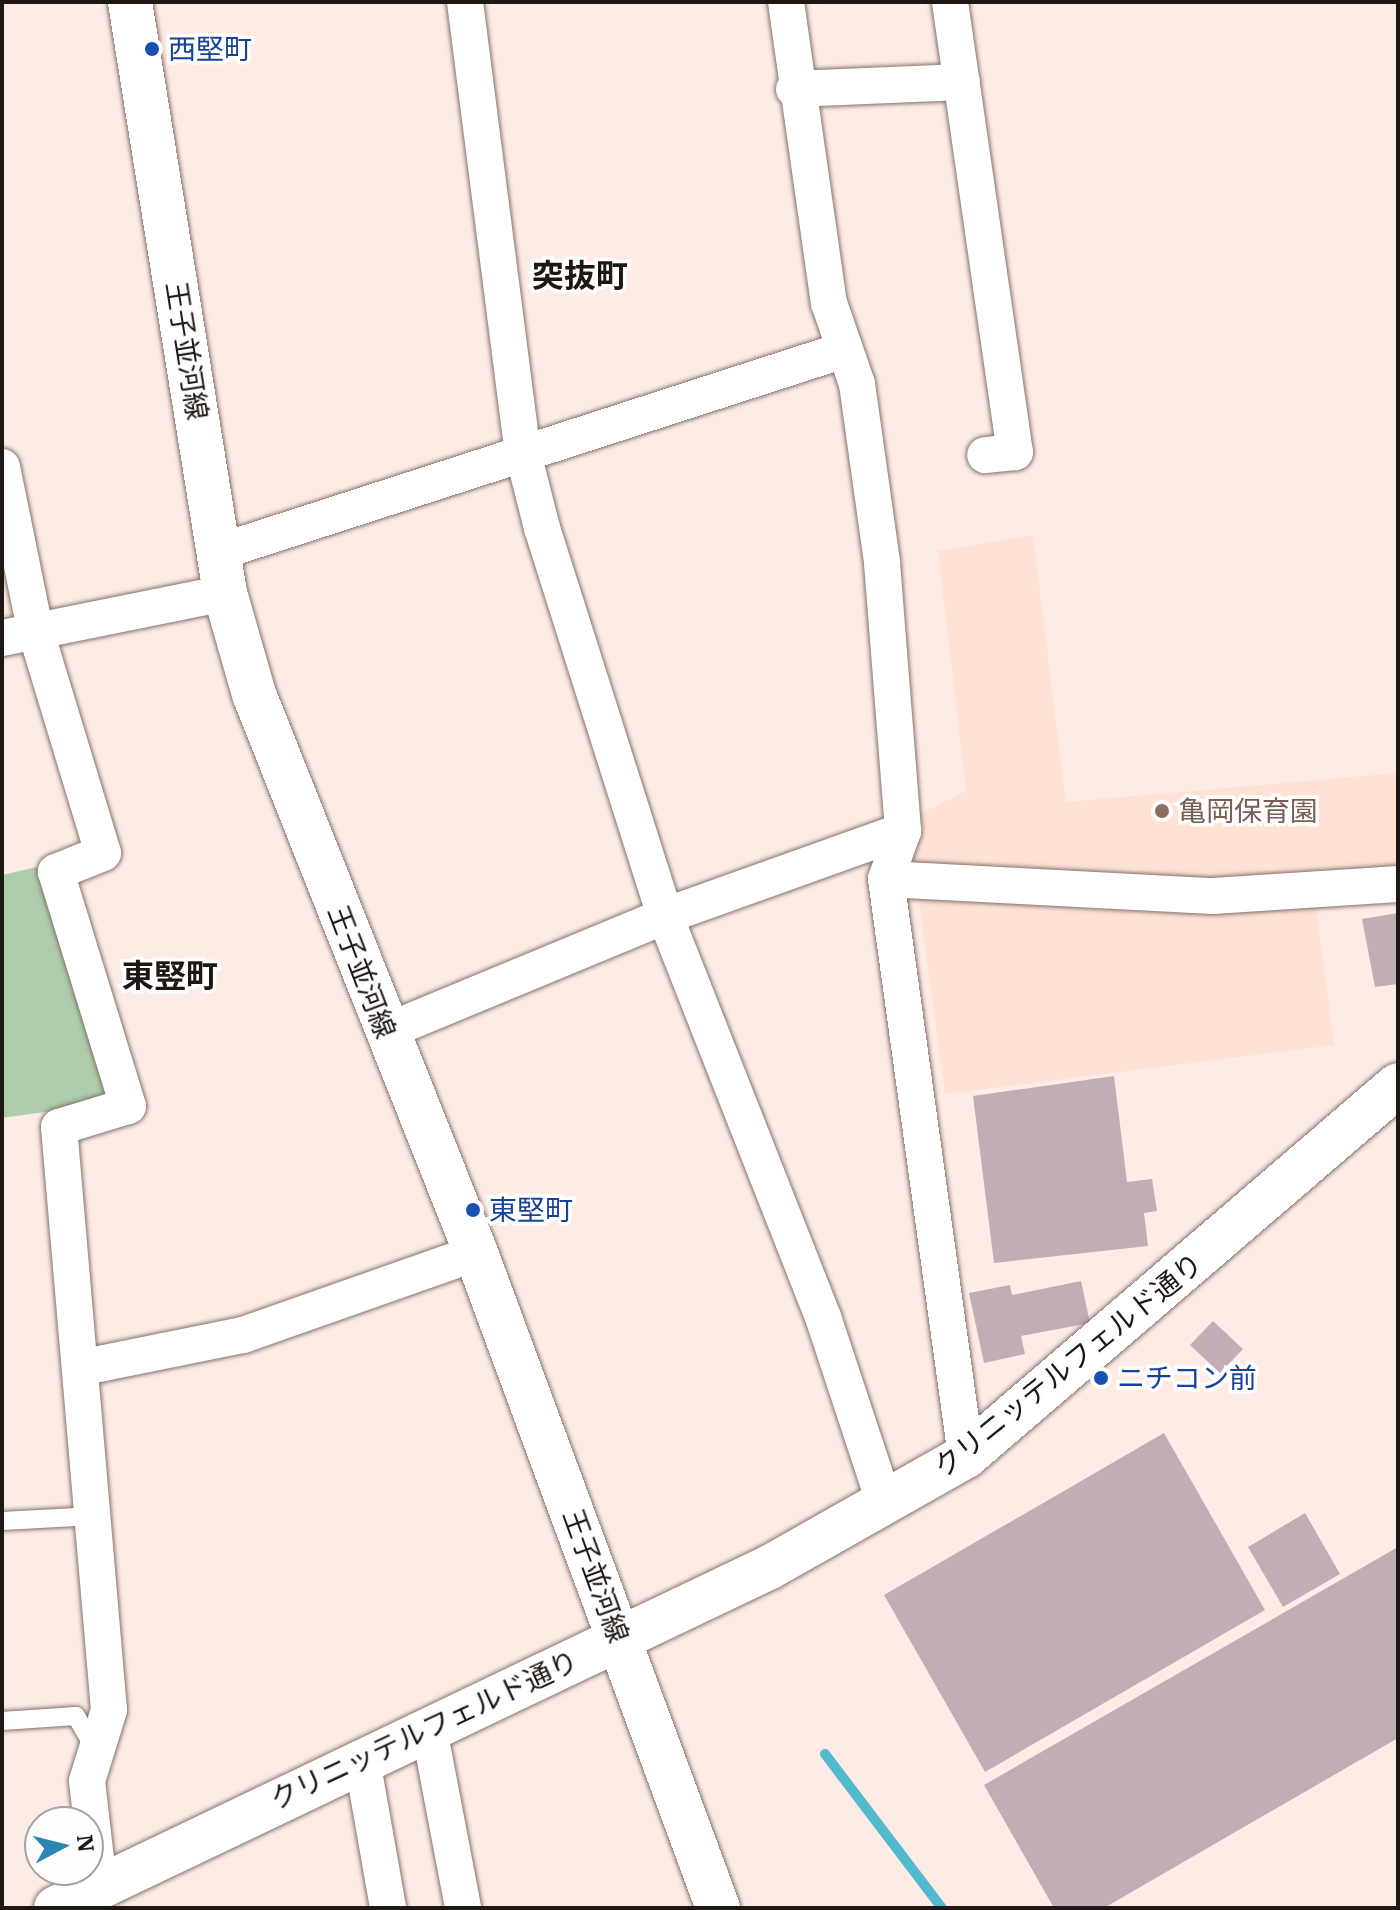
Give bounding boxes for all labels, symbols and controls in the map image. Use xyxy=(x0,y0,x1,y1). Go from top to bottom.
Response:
place label: 西堅町 xyxy=(168,32,252,66)
marker: 西堅町 xyxy=(143,40,161,58)
district label: 突抜町 xyxy=(532,256,628,294)
street label: 王子並河線 xyxy=(159,279,215,423)
place label: 亀岡保育園 xyxy=(1178,794,1318,828)
marker: 亀岡保育園 xyxy=(1153,802,1171,820)
street label: 王子並河線 xyxy=(321,901,403,1043)
district label: 東竪町 xyxy=(122,956,218,994)
place label: 東堅町 xyxy=(489,1193,573,1227)
marker: 東堅町 xyxy=(464,1201,482,1219)
street label: クリニッテルフェルド通り xyxy=(927,1246,1209,1484)
place label: ニチコン前 xyxy=(1117,1361,1257,1395)
marker: ニチコン前 xyxy=(1092,1369,1110,1387)
street label: 王子並河線 xyxy=(556,1504,636,1648)
street label: クリニッテルフェルド通り xyxy=(265,1644,583,1816)
north arrow xyxy=(24,1806,104,1886)
text: N xyxy=(71,1833,102,1854)

